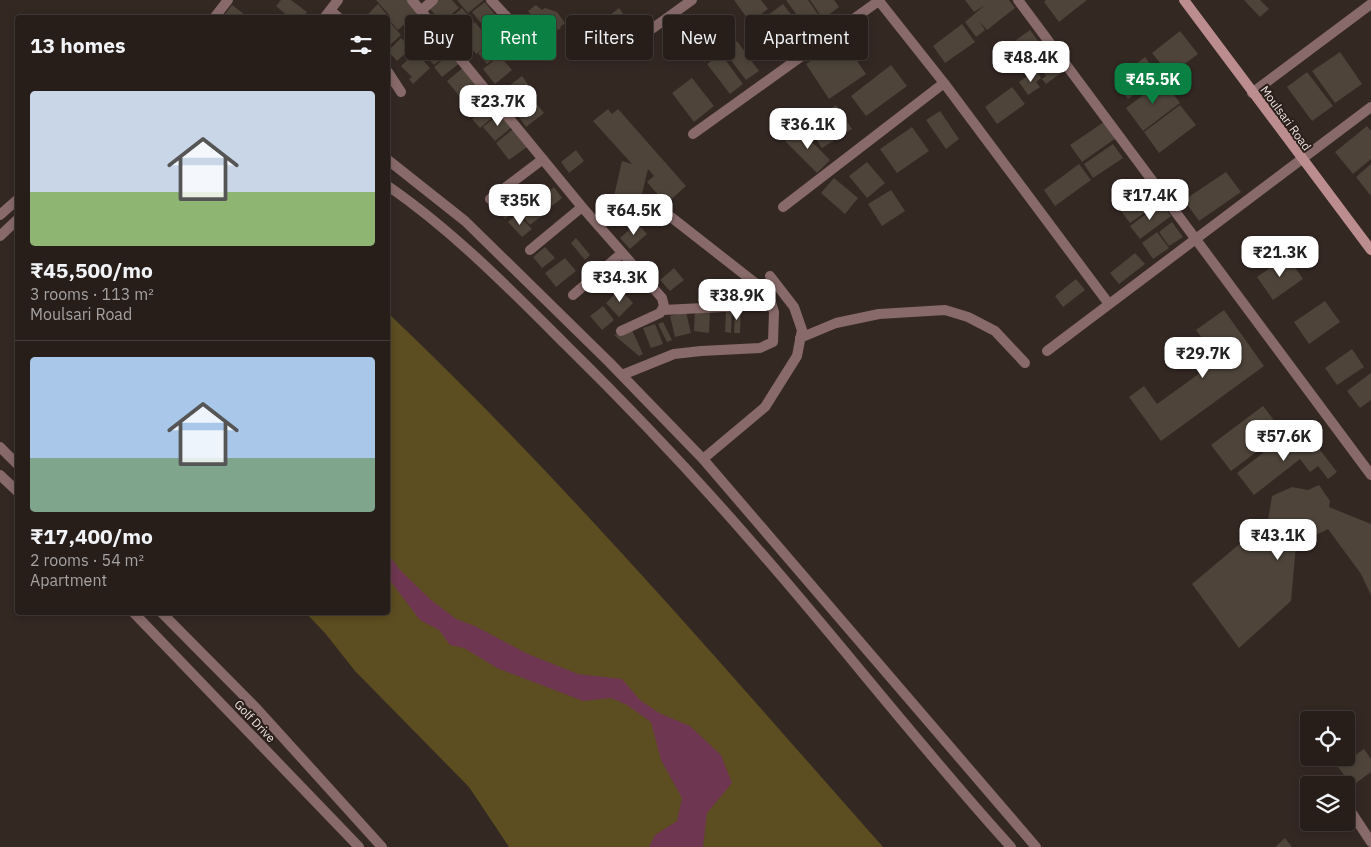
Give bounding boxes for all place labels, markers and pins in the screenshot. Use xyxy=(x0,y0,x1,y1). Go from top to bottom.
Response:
pin: ₹48.4K xyxy=(990,41,1072,83)
pin: ₹45.5K xyxy=(1112,62,1194,105)
pin: ₹23.7K xyxy=(457,84,539,127)
pin: ₹36.1K xyxy=(767,108,849,150)
pin: ₹17.4K xyxy=(1109,178,1191,221)
pin: ₹35K xyxy=(490,184,550,226)
pin: ₹64.5K xyxy=(593,194,675,236)
pin: ₹21.3K xyxy=(1239,236,1321,278)
pin: ₹34.3K xyxy=(579,260,661,303)
pin: ₹38.9K xyxy=(696,278,778,321)
pin: ₹29.7K xyxy=(1162,336,1244,379)
pin: ₹57.6K xyxy=(1243,420,1325,462)
pin: ₹43.1K xyxy=(1237,518,1319,561)

